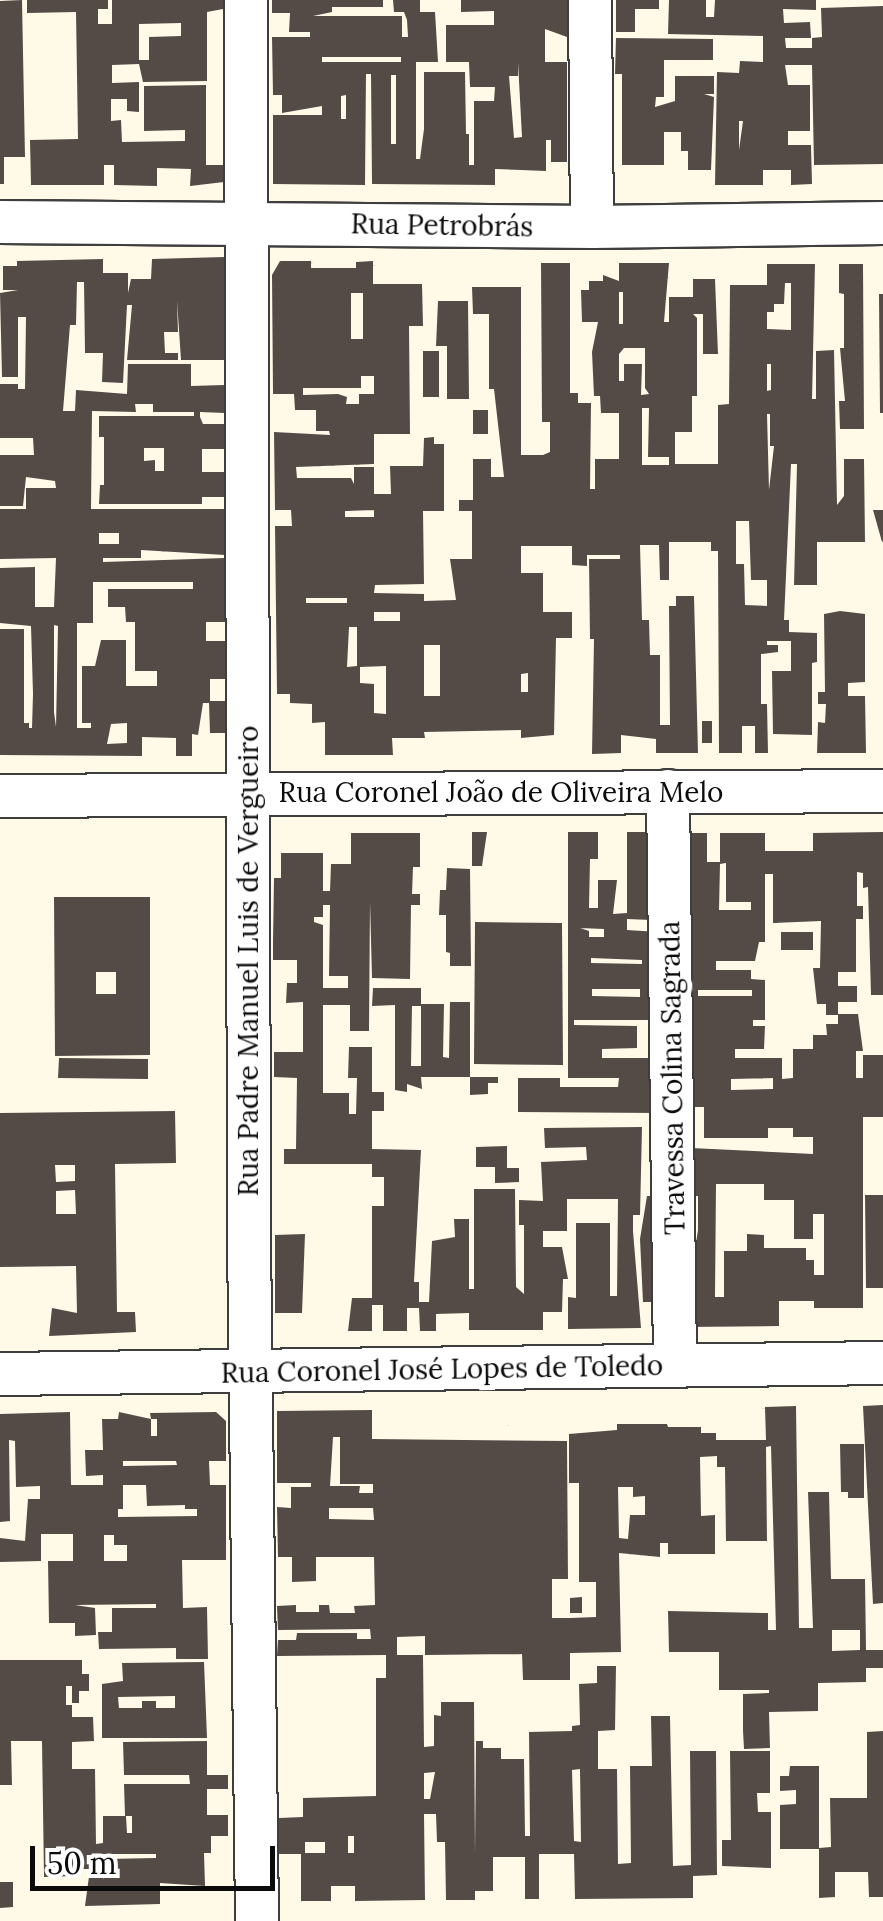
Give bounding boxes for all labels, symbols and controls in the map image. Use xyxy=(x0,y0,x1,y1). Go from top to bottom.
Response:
street label: Rua Petrobrás xyxy=(350,207,534,243)
street label: Rua Padre Manuel Luis de Vergueiro xyxy=(231,726,265,1196)
street label: Rua Coronel João de Oliveira Melo xyxy=(279,775,723,809)
street label: Travessa Colina Sagrada xyxy=(652,921,692,1235)
street label: Rua Coronel José Lopes de Toledo xyxy=(220,1348,664,1390)
scale bar xyxy=(35,1826,280,1888)
text: 50 m xyxy=(47,1844,117,1882)

